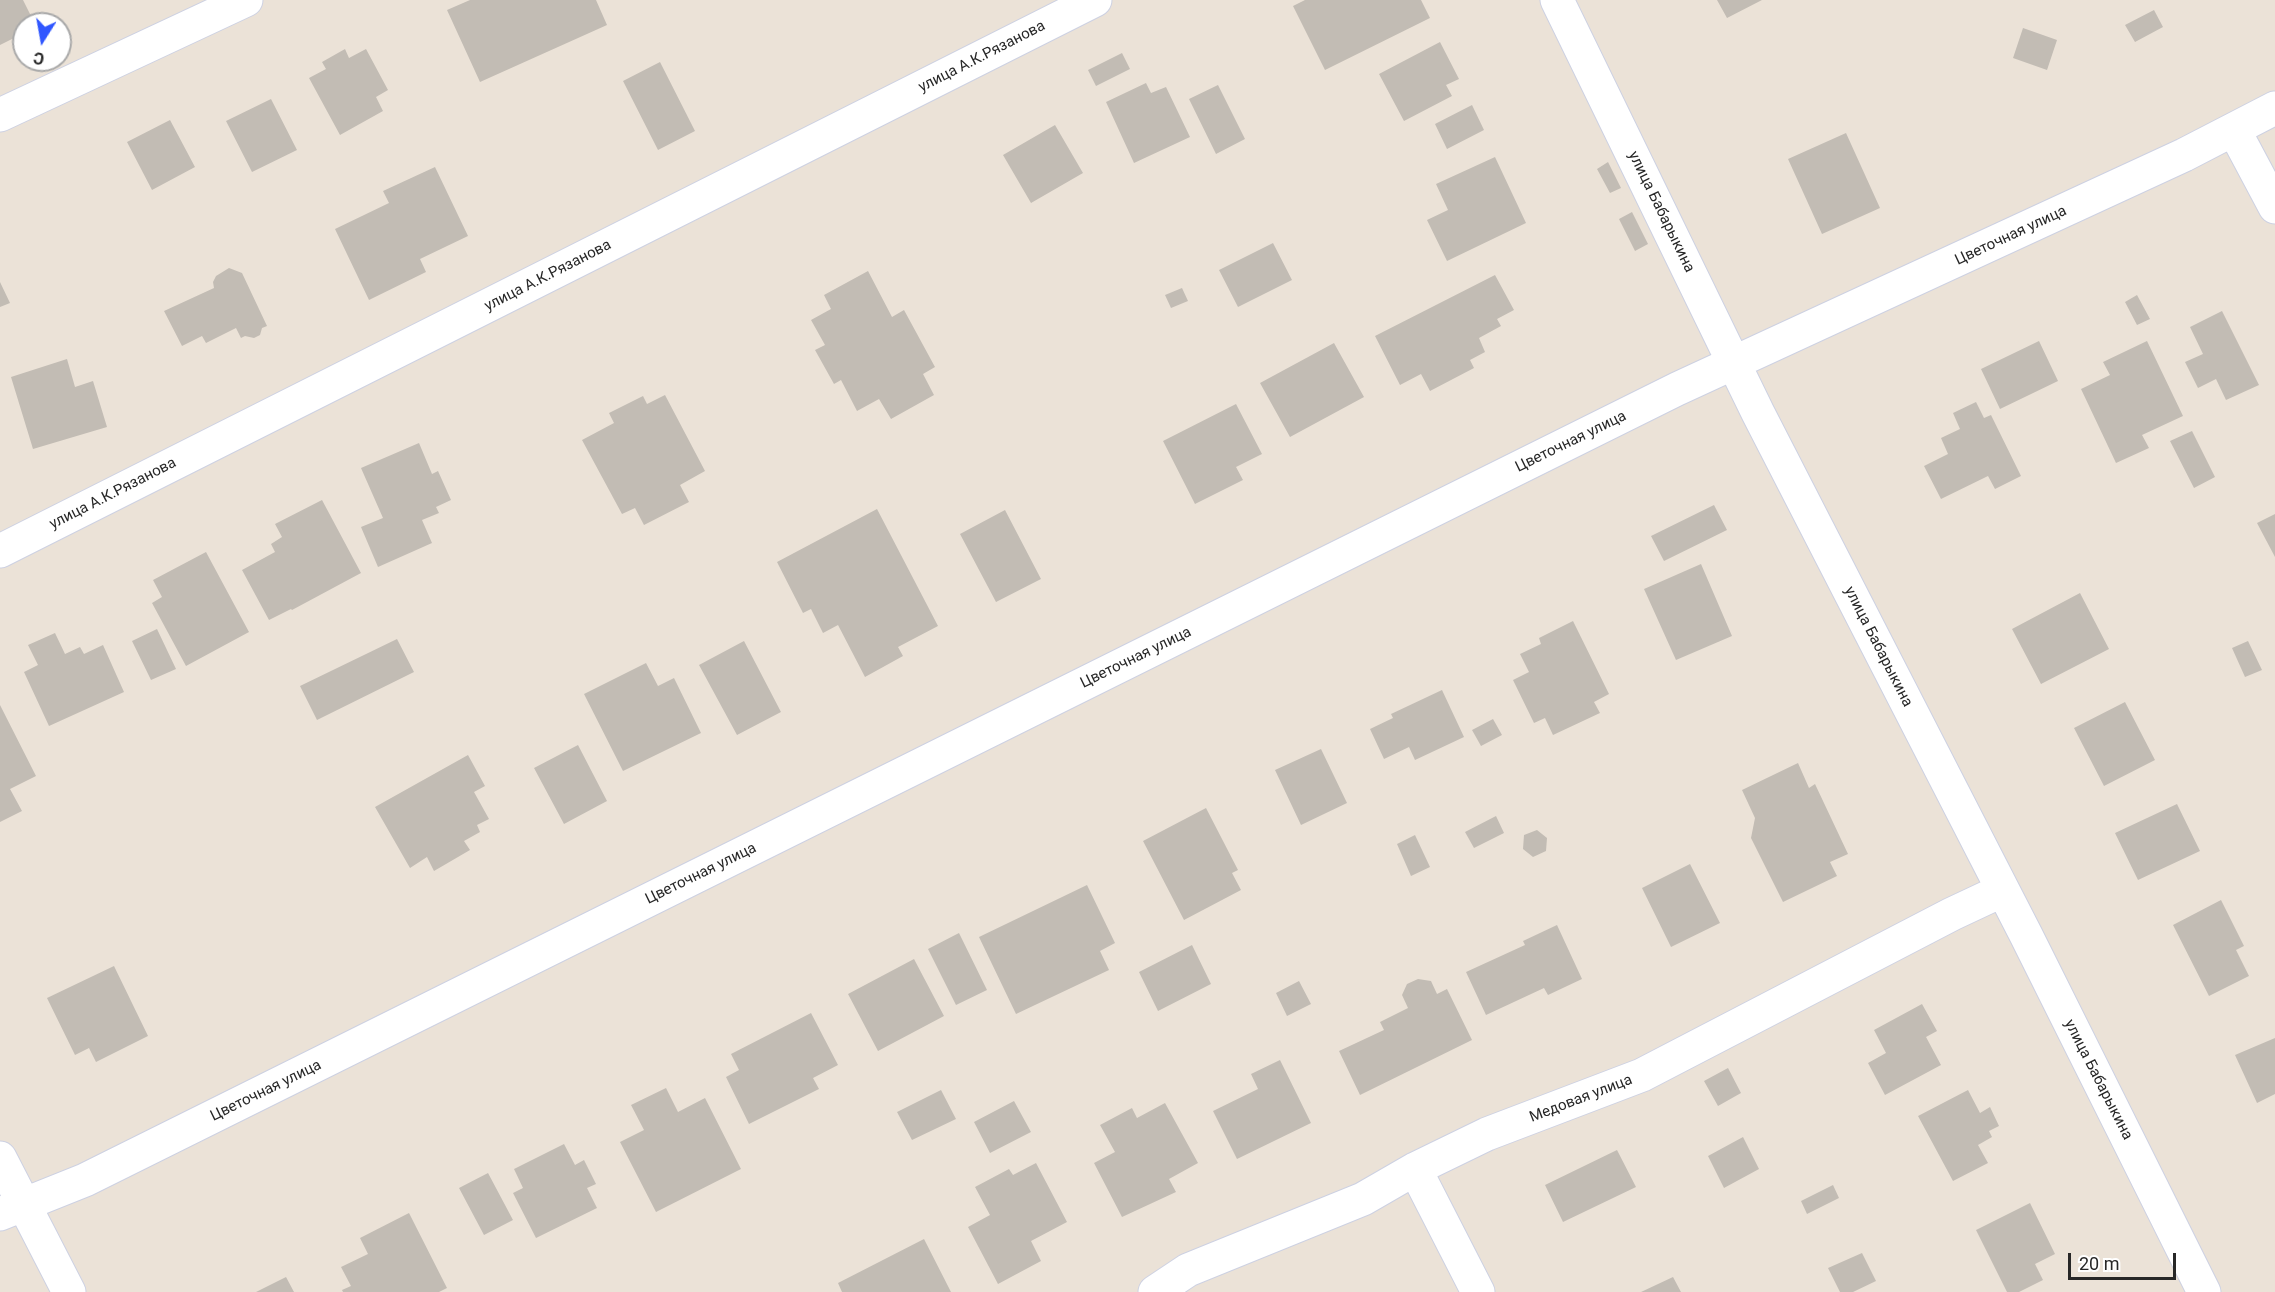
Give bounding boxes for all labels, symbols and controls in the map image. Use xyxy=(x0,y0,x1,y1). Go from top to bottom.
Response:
north arrow xyxy=(12,12,72,72)
street label: улица А.К.Рязанова xyxy=(916,17,1048,97)
text: С xyxy=(32,48,46,69)
street label: улица Бабарыкина xyxy=(1624,148,1698,276)
street label: Цветочная улица xyxy=(1952,202,2070,270)
street label: улица А.К.Рязанова xyxy=(482,236,614,316)
street label: Цветочная улица xyxy=(1513,407,1629,477)
street label: улица А.К.Рязанова xyxy=(47,454,179,534)
street label: улица Бабарыкина xyxy=(1840,584,1916,710)
street label: Цветочная улица xyxy=(1078,623,1194,693)
street label: Цветочная улица xyxy=(643,839,759,909)
street label: улица Бабарыкина xyxy=(2060,1017,2136,1143)
street label: Цветочная улица xyxy=(208,1056,324,1126)
street label: Медовая улица xyxy=(1527,1071,1635,1127)
scale bar xyxy=(2071,1241,2179,1279)
text: 20 m xyxy=(2079,1253,2119,1274)

